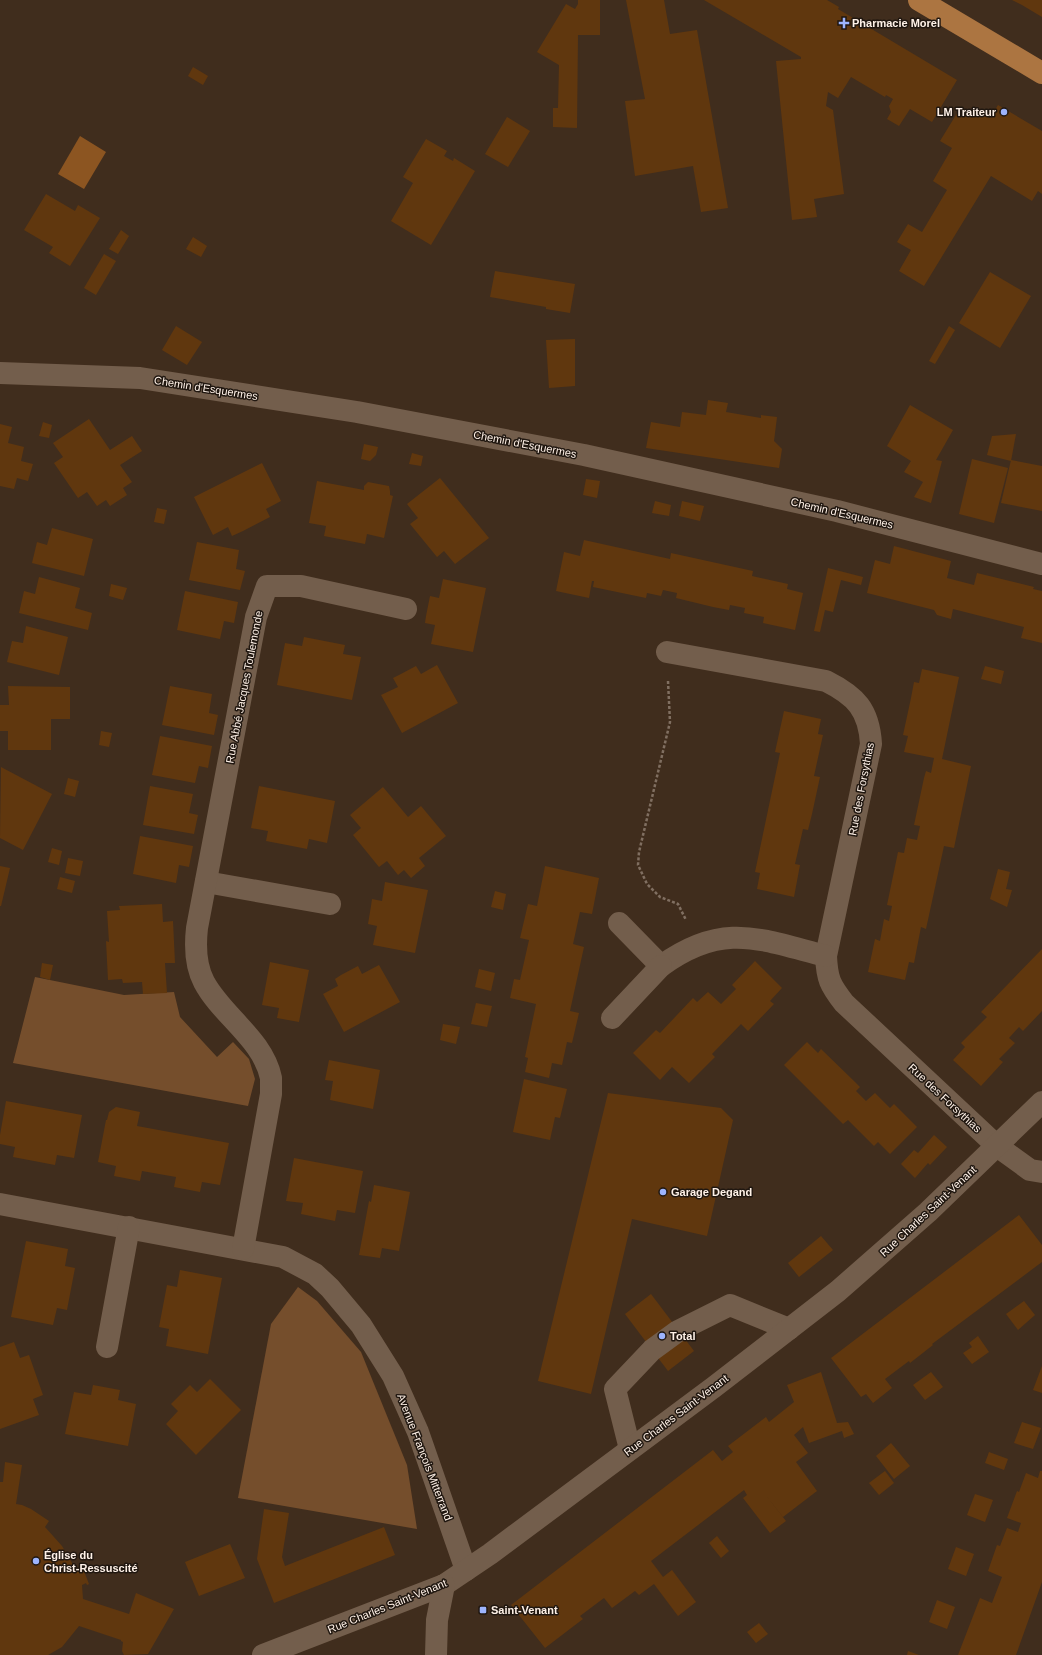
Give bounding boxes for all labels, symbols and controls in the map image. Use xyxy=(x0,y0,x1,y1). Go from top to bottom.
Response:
place label: Pharmacie Morel xyxy=(852,17,940,29)
marker: Pharmacie Morel xyxy=(839,18,849,28)
place label: LM Traiteur xyxy=(937,106,997,118)
marker: LM Traiteur xyxy=(999,107,1009,117)
street label: Chemin d'Esquermes xyxy=(153,374,259,402)
street label: Chemin d'Esquermes xyxy=(472,428,578,460)
street label: Chemin d'Esquermes xyxy=(790,495,895,531)
street label: Rue Abbé Jacques Toulemonde xyxy=(223,610,265,764)
street label: Rue des Forsythias xyxy=(846,741,876,837)
street label: Rue des Forsythias xyxy=(906,1061,984,1135)
street label: Rue Charles Saint-Venant xyxy=(877,1163,979,1259)
place label: Garage Degand xyxy=(671,1186,752,1198)
marker: Garage Degand xyxy=(658,1187,668,1197)
place label: Total xyxy=(670,1330,695,1342)
marker: Total xyxy=(657,1331,667,1341)
street label: Rue Charles Saint-Venant xyxy=(622,1372,730,1458)
street label: Avenue François Mitterrand xyxy=(395,1392,455,1522)
place label: Église du Christ-Ressuscité xyxy=(44,1549,138,1574)
marker: Église du Christ-Ressuscité xyxy=(31,1556,41,1566)
street label: Rue Charles Saint-Venant xyxy=(326,1577,448,1635)
place label: Saint-Venant xyxy=(491,1604,558,1616)
marker: Saint-Venant xyxy=(478,1605,488,1615)

